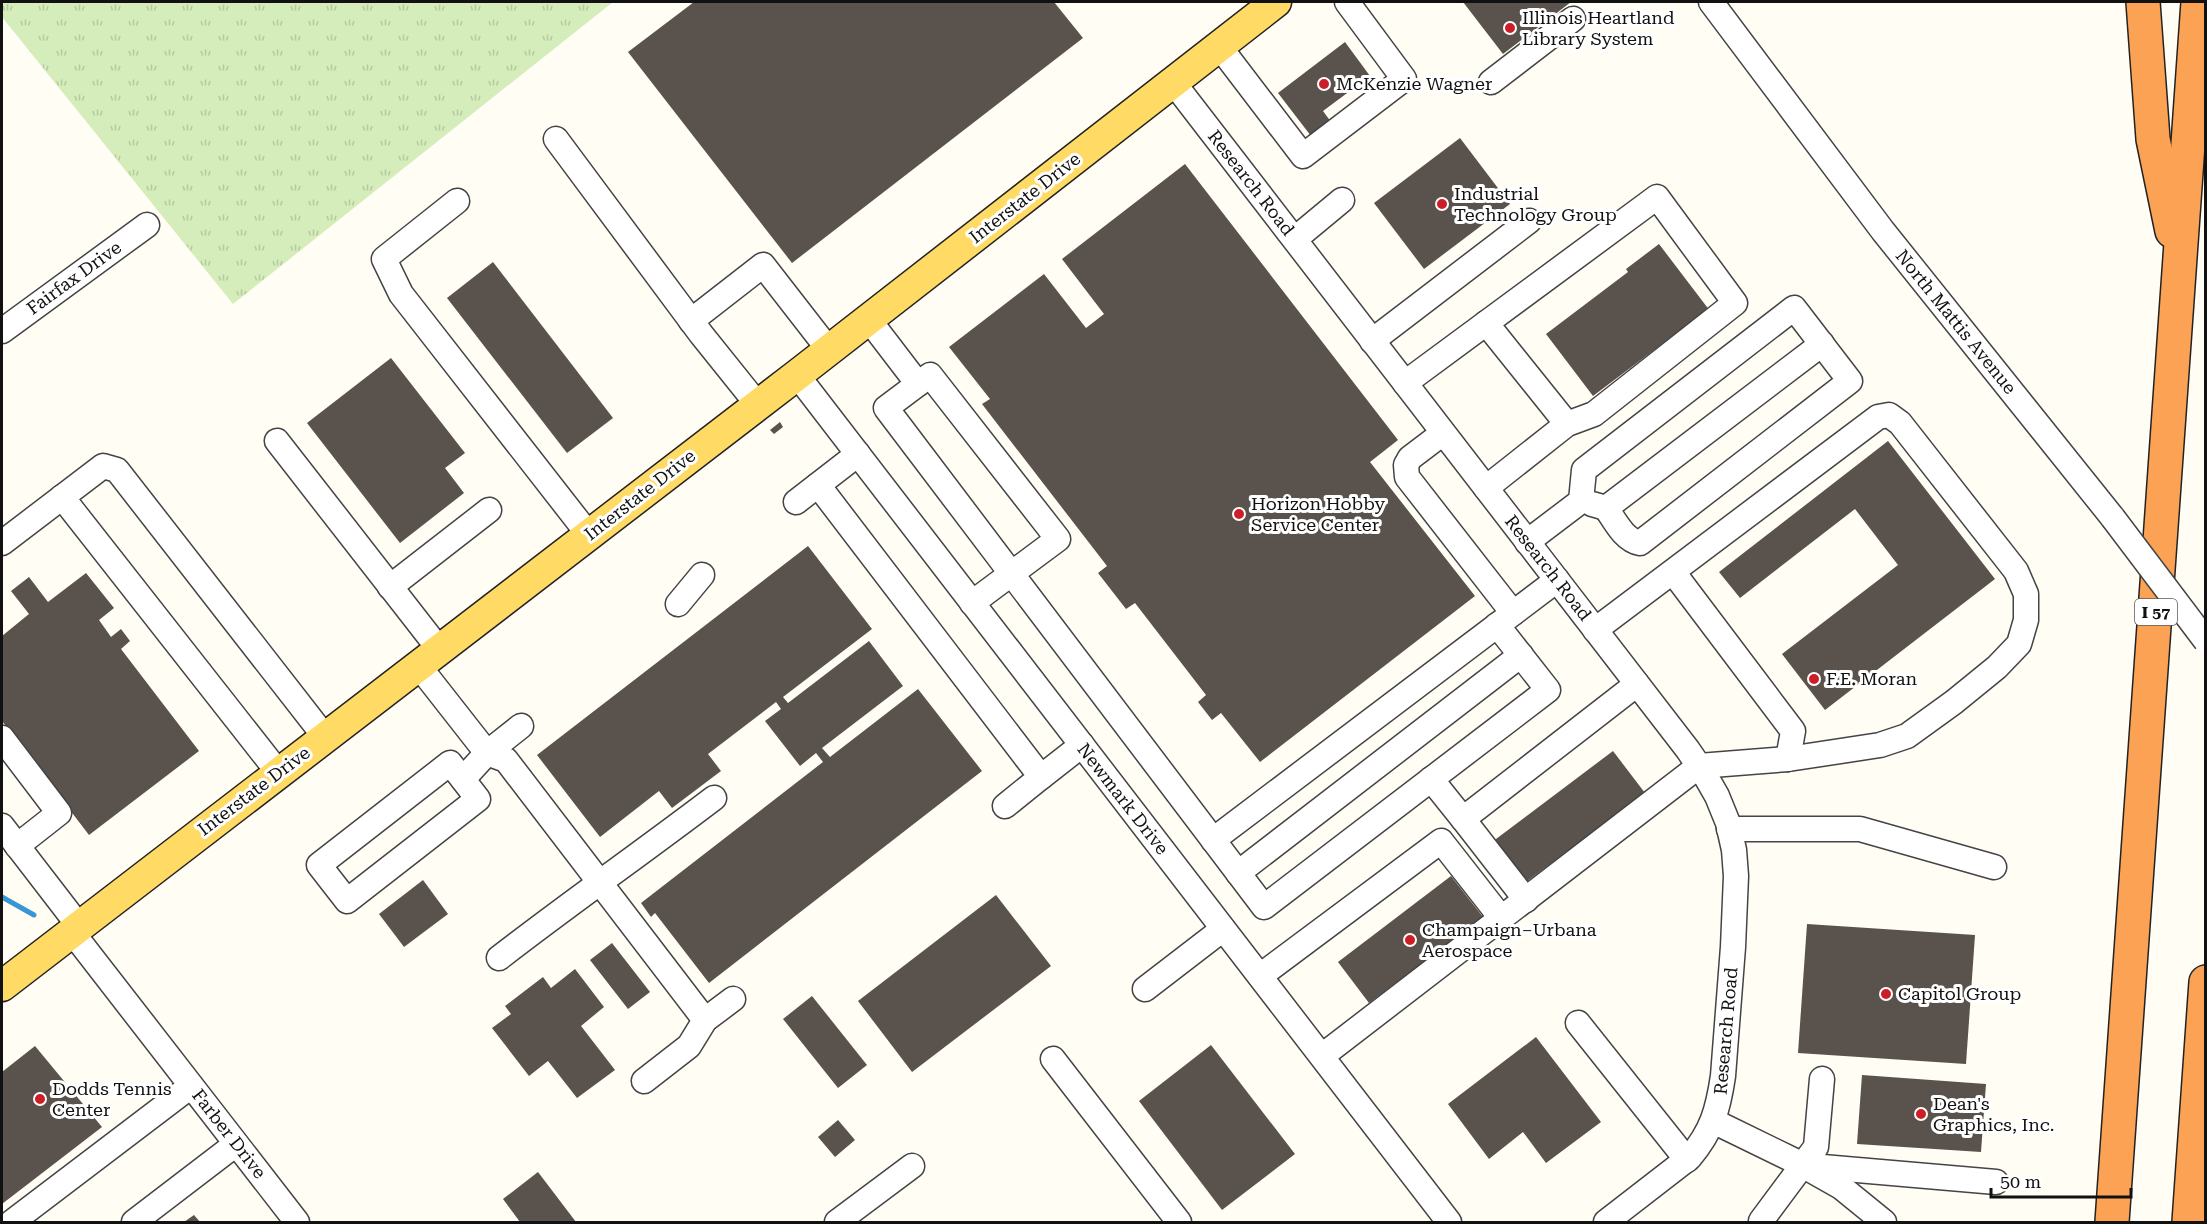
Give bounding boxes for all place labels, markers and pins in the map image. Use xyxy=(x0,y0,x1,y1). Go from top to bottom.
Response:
place label: Illinois Heartland Library System xyxy=(1522,7,1675,49)
marker: Illinois Heartland Library System xyxy=(1503,21,1517,35)
place label: McKenzie Wagner xyxy=(1336,73,1492,94)
marker: McKenzie Wagner xyxy=(1317,77,1331,91)
place label: Industrial Technology Group xyxy=(1454,183,1617,225)
marker: Industrial Technology Group xyxy=(1435,197,1449,211)
place label: Horizon Hobby Service Center xyxy=(1251,493,1385,535)
marker: Horizon Hobby Service Center xyxy=(1232,507,1246,521)
place label: F.E. Moran xyxy=(1826,668,1918,689)
marker: F.E. Moran xyxy=(1807,672,1821,686)
place label: Champaign–Urbana Aerospace xyxy=(1422,919,1597,961)
marker: Champaign–Urbana Aerospace xyxy=(1403,933,1417,947)
place label: Capitol Group xyxy=(1898,983,2021,1004)
marker: Capitol Group xyxy=(1879,987,1893,1001)
place label: Dodds Tennis Center xyxy=(52,1078,172,1120)
marker: Dodds Tennis Center xyxy=(33,1092,47,1106)
place label: Dean's Graphics, Inc. xyxy=(1933,1093,2054,1135)
marker: Dean's Graphics, Inc. xyxy=(1914,1107,1928,1121)

